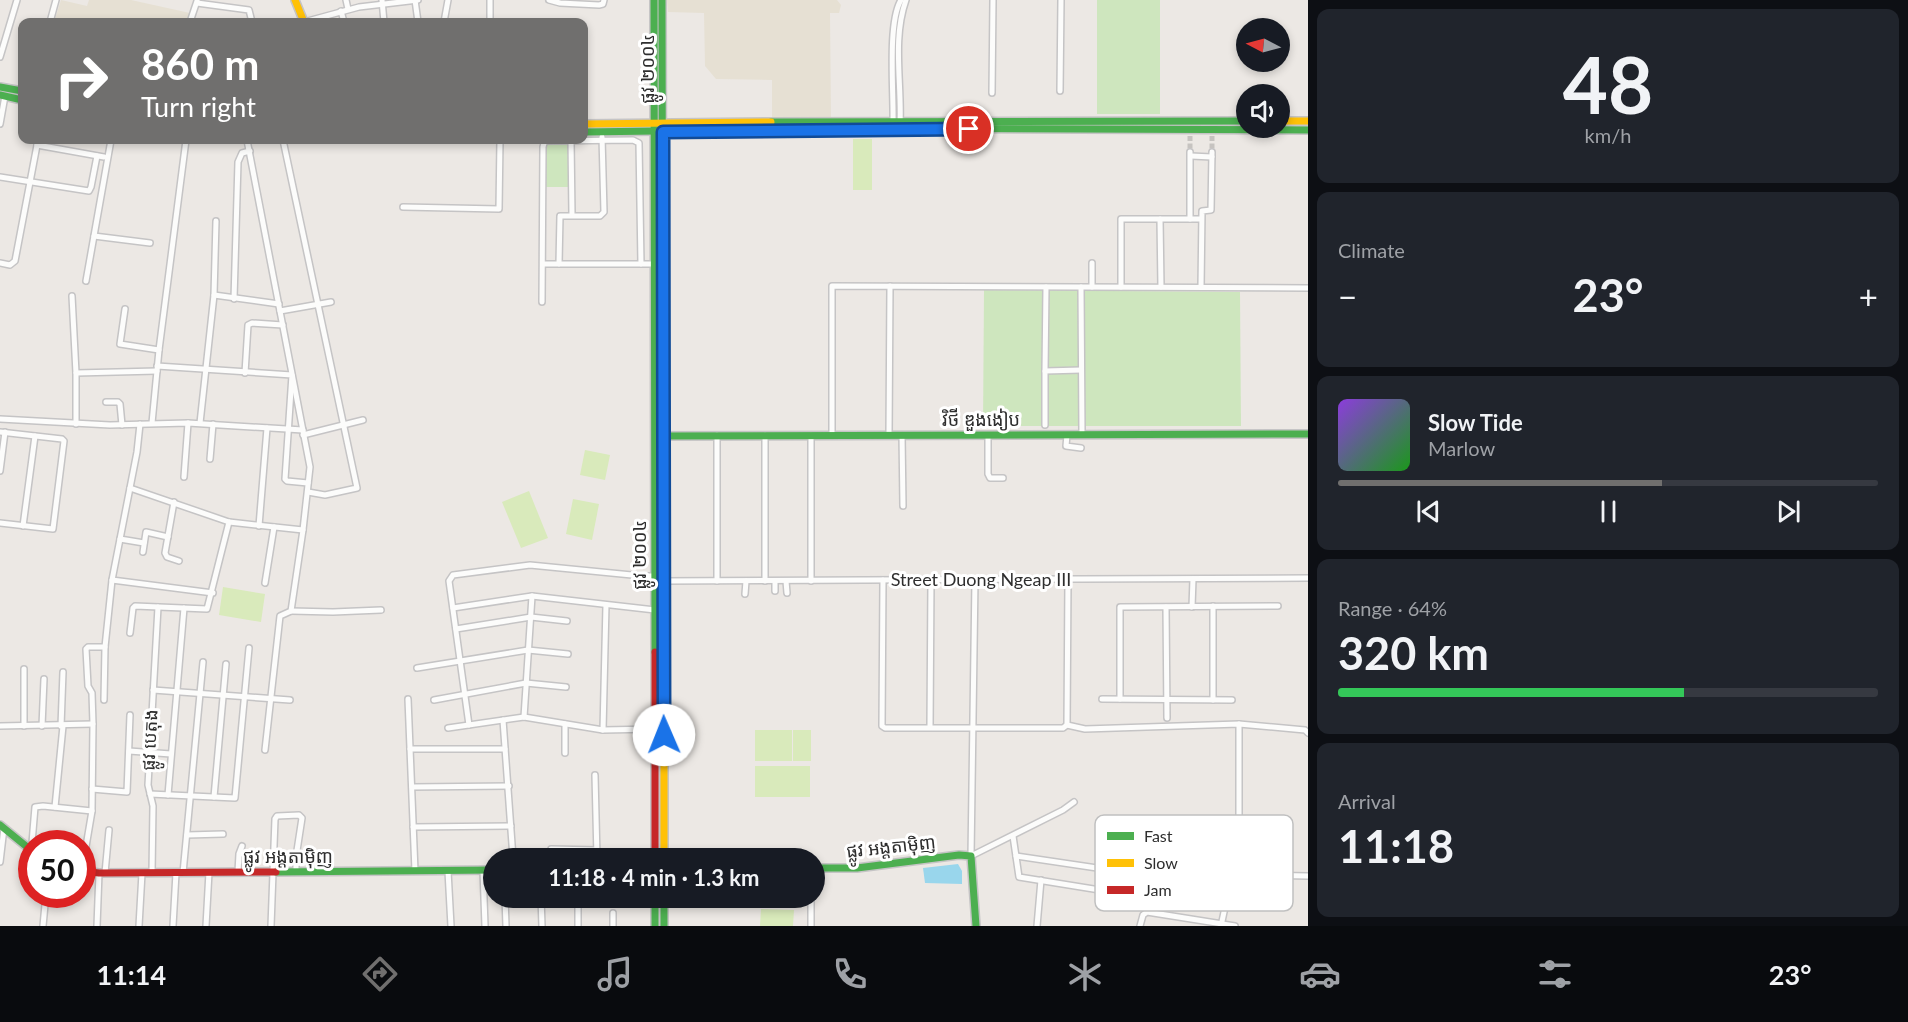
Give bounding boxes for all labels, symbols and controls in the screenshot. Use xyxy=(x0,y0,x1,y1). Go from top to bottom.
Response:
north arrow xyxy=(1236,18,1290,72)
map controls xyxy=(1236,18,1290,138)
street label: ផ្លូវ ២០០៤ xyxy=(636,34,664,104)
text: 48 xyxy=(1563,37,1653,131)
text: 860 m xyxy=(141,39,259,89)
icon: right xyxy=(42,42,120,120)
button: sound xyxy=(1236,84,1290,138)
text: Turn right xyxy=(141,90,256,123)
pin xyxy=(943,103,994,154)
icon: arrive xyxy=(952,112,985,145)
text: km/h xyxy=(1585,123,1631,147)
text: Climate xyxy=(1338,238,1405,262)
text: 23° xyxy=(1573,268,1643,322)
text: − xyxy=(1338,276,1357,316)
text: + xyxy=(1859,276,1878,316)
street label: វិថី ឌួងងៀប xyxy=(941,408,1020,431)
text: Slow Tide xyxy=(1428,409,1523,436)
text: Marlow xyxy=(1428,436,1495,460)
icon: previous xyxy=(1412,495,1445,528)
icon: pause xyxy=(1592,495,1625,528)
icon: next xyxy=(1772,495,1805,528)
street label: ផ្លូវ ២០០៤ xyxy=(628,520,656,590)
street label: Street Duong Ngeap III xyxy=(891,568,1071,590)
text: Range · 64% xyxy=(1338,596,1447,620)
text: 320 km xyxy=(1338,626,1489,680)
position arrow xyxy=(632,703,696,767)
street label: ផ្លូវ បេតុង xyxy=(136,709,168,772)
text: Arrival xyxy=(1338,789,1396,813)
legend xyxy=(1095,815,1293,911)
text: 11:18 xyxy=(1338,819,1454,873)
text: Fast xyxy=(1144,826,1173,845)
speed limit sign: 50 xyxy=(18,830,96,908)
street label: ផ្លូវ អង្តតាម៉ិញ xyxy=(845,830,937,868)
street label: ផ្លូវ អង្តតាម៉ិញ xyxy=(243,845,333,873)
text: Slow xyxy=(1144,853,1178,872)
text: 11:18 · 4 min · 1.3 km xyxy=(549,864,759,891)
text: Jam xyxy=(1144,880,1172,899)
icon: directions xyxy=(359,953,401,995)
icon: music xyxy=(594,953,636,995)
icon: phone xyxy=(829,953,871,995)
icon: climate xyxy=(1064,953,1106,995)
icon: car xyxy=(1299,953,1341,995)
icon: filters xyxy=(1534,953,1576,995)
text: 11:14 xyxy=(96,958,166,991)
text: 23° xyxy=(1769,958,1811,991)

